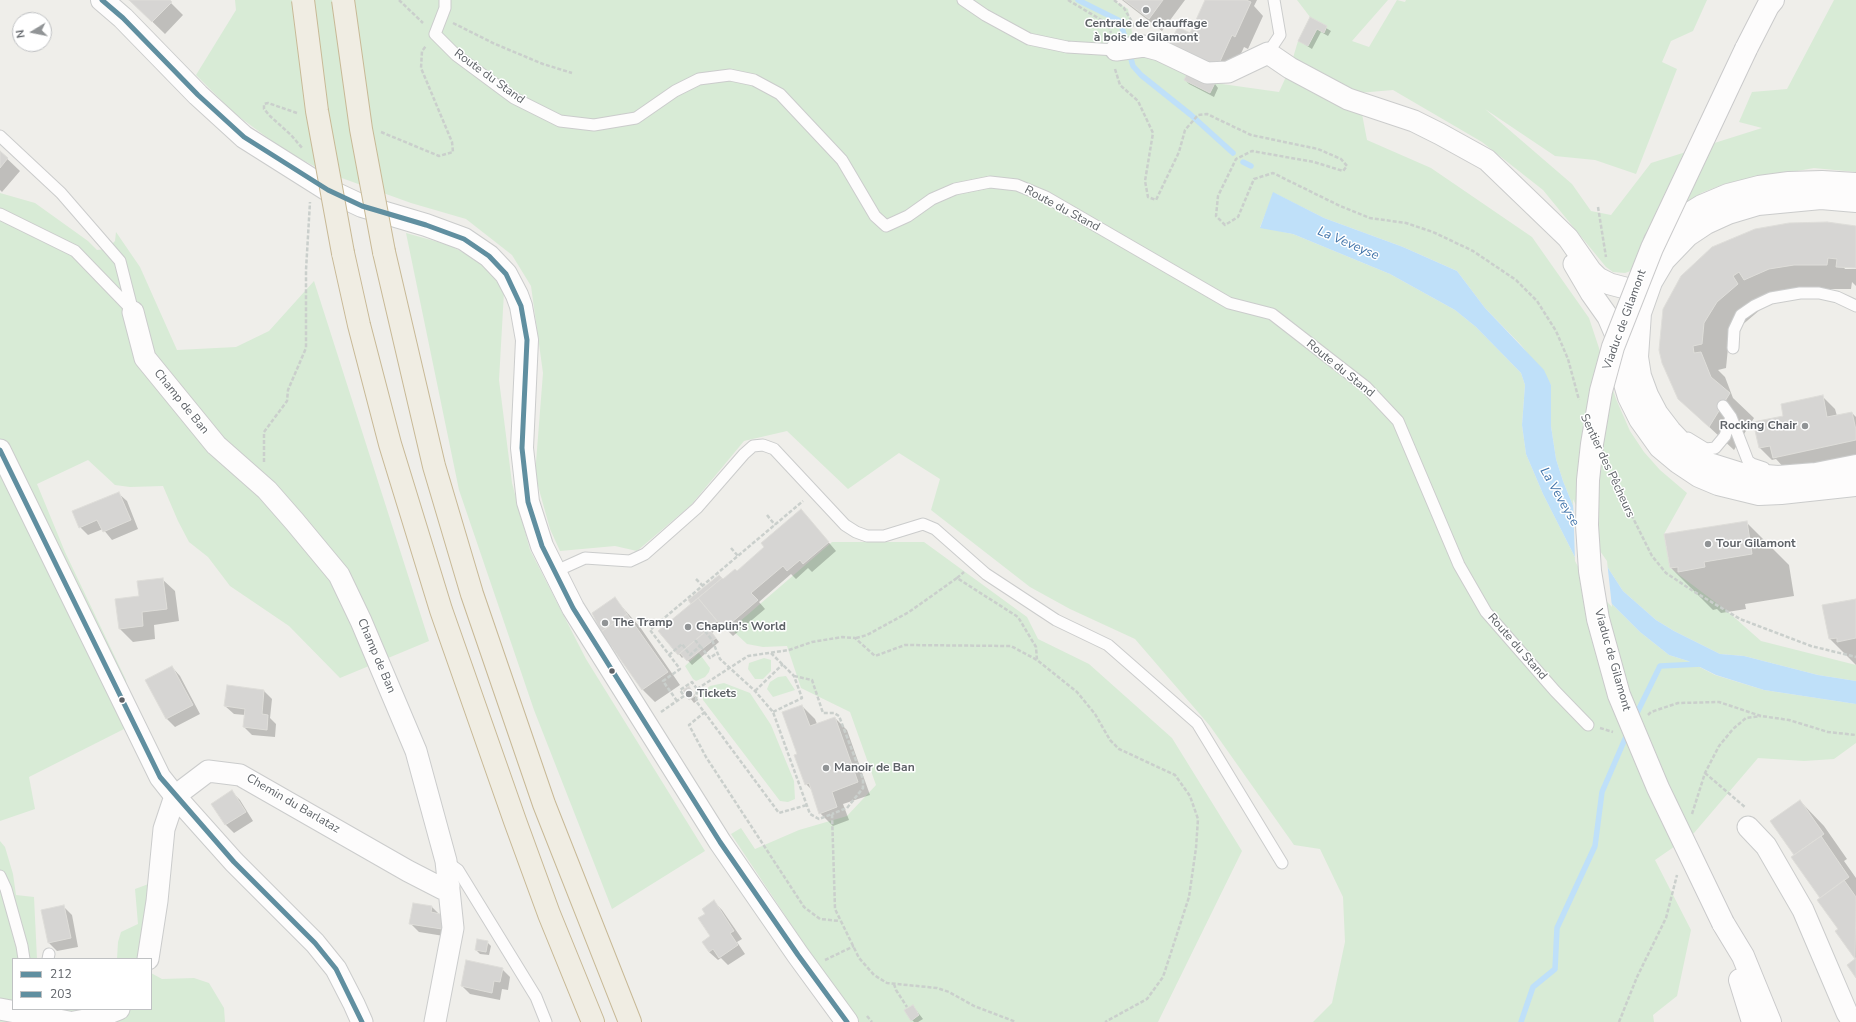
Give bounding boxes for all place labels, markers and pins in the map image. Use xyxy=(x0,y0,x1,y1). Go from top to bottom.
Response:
marker: Centrale de chauffage à bois de Gilamont xyxy=(1141,5,1151,15)
place label: Centrale de chauffage à bois de Gilamont xyxy=(1085,17,1207,45)
place label: Rocking Chair xyxy=(1720,419,1797,433)
marker: Rocking Chair xyxy=(1800,421,1810,431)
place label: Tour Gilamont xyxy=(1716,537,1796,551)
marker: Tour Gilamont xyxy=(1703,539,1713,549)
place label: The Tramp xyxy=(613,616,673,630)
marker: The Tramp xyxy=(600,618,610,628)
place label: Chaplin's World xyxy=(696,620,786,634)
marker: Chaplin's World xyxy=(683,622,693,632)
unlabelled marker xyxy=(607,666,617,676)
place label: Tickets xyxy=(697,687,736,701)
marker: Tickets xyxy=(684,689,694,699)
unlabelled marker xyxy=(117,695,127,705)
place label: Manoir de Ban xyxy=(834,761,915,775)
marker: Manoir de Ban xyxy=(821,763,831,773)

